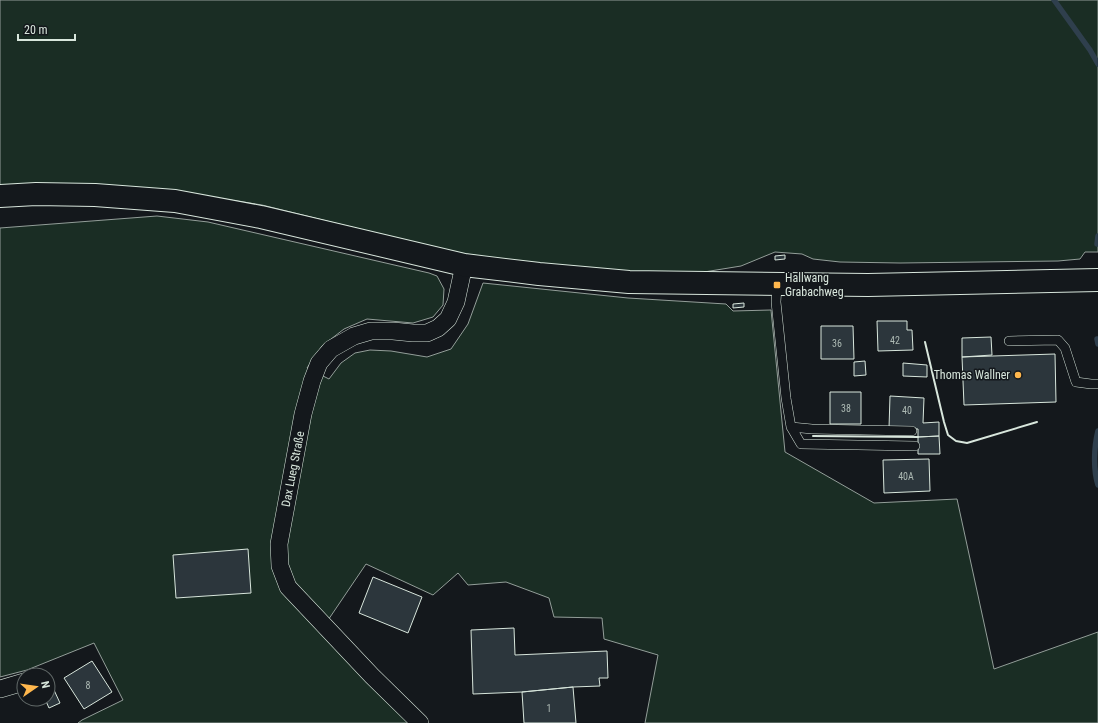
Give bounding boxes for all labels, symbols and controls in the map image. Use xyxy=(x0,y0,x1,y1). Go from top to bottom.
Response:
scale bar xyxy=(18,16,75,42)
text: 20 m xyxy=(24,23,48,37)
place label: Hallwang Grabachweg xyxy=(785,271,844,299)
marker: Hallwang Grabachweg xyxy=(772,280,782,290)
house number: 42 xyxy=(890,335,900,346)
house number: 36 xyxy=(832,338,842,349)
place label: Thomas Wallner xyxy=(934,368,1010,382)
marker: Thomas Wallner xyxy=(1013,370,1023,380)
house number: 38 xyxy=(841,403,851,414)
house number: 40 xyxy=(902,405,912,416)
street label: Dax Lueg Straße xyxy=(279,430,307,508)
house number: 40A xyxy=(898,471,914,482)
north arrow xyxy=(16,667,56,707)
text: N xyxy=(38,680,52,690)
house number: 8 xyxy=(86,680,91,691)
house number: 1 xyxy=(547,703,551,714)

